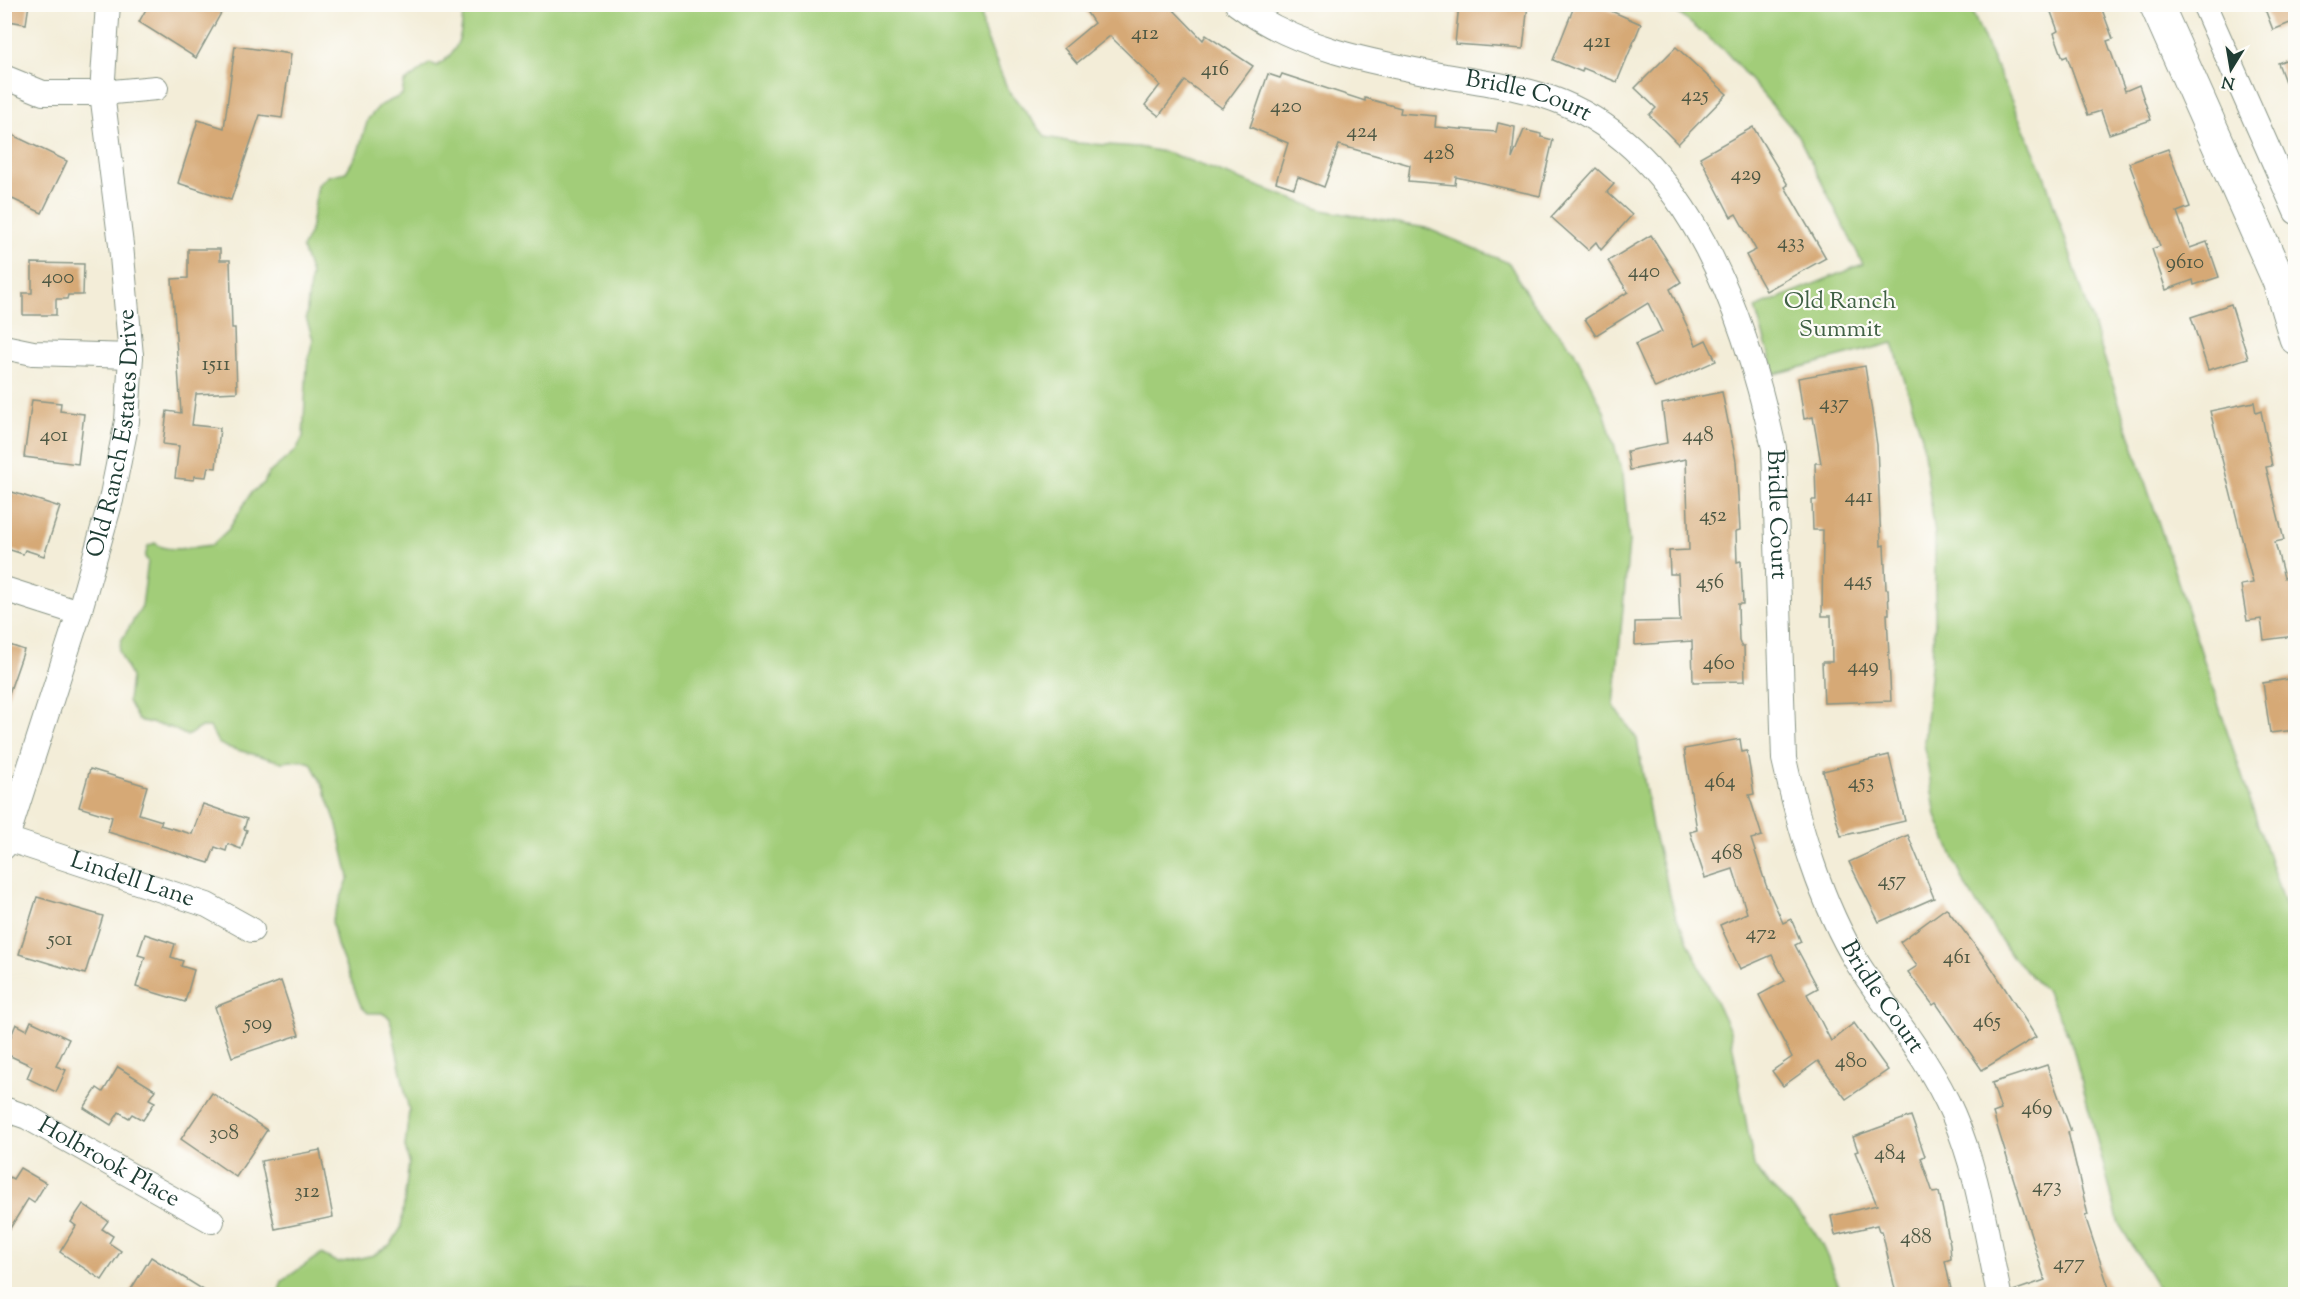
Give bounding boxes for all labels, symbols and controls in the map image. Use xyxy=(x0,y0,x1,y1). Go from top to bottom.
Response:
house number: 412 xyxy=(1131,19,1159,49)
house number: 421 xyxy=(1583,27,1611,57)
north arrow xyxy=(2201,39,2261,99)
house number: 416 xyxy=(1201,55,1229,85)
street label: Bridle Court xyxy=(1463,63,1598,131)
text: N xyxy=(2220,69,2237,94)
house number: 425 xyxy=(1681,81,1709,111)
house number: 420 xyxy=(1270,92,1302,122)
house number: 424 xyxy=(1347,117,1378,147)
house number: 428 xyxy=(1424,139,1454,169)
house number: 429 xyxy=(1731,160,1761,190)
house number: 433 xyxy=(1777,228,1805,258)
house number: 9610 xyxy=(2166,248,2204,278)
house number: 440 xyxy=(1628,257,1660,287)
house number: 400 xyxy=(42,263,74,293)
park label: Old Ranch Summit xyxy=(1784,285,1896,347)
street label: Old Ranch Estates Drive xyxy=(78,307,148,562)
house number: 1511 xyxy=(202,350,230,380)
house number: 437 xyxy=(1819,389,1849,419)
house number: 401 xyxy=(40,421,68,451)
house number: 448 xyxy=(1682,421,1714,451)
street label: Bridle Court xyxy=(1757,449,1795,580)
house number: 441 xyxy=(1845,482,1873,512)
house number: 452 xyxy=(1699,501,1727,531)
house number: 445 xyxy=(1844,566,1872,596)
house number: 456 xyxy=(1696,568,1724,598)
house number: 460 xyxy=(1703,649,1735,679)
house number: 449 xyxy=(1847,652,1879,682)
house number: 464 xyxy=(1704,767,1736,797)
house number: 453 xyxy=(1848,768,1874,798)
house number: 468 xyxy=(1711,839,1743,869)
street label: Lindell Lane xyxy=(66,844,199,917)
house number: 457 xyxy=(1878,866,1907,896)
house number: 472 xyxy=(1746,919,1777,949)
house number: 501 xyxy=(46,925,73,955)
street label: Bridle Court xyxy=(1831,935,1932,1060)
house number: 461 xyxy=(1943,943,1971,973)
house number: 465 xyxy=(1973,1007,2001,1037)
house number: 509 xyxy=(243,1009,272,1039)
house number: 480 xyxy=(1835,1047,1867,1077)
house number: 469 xyxy=(2021,1094,2053,1124)
street label: Holbrook Place xyxy=(31,1109,186,1217)
house number: 308 xyxy=(209,1119,239,1149)
house number: 484 xyxy=(1874,1139,1906,1169)
house number: 473 xyxy=(2032,1172,2062,1202)
house number: 312 xyxy=(294,1177,320,1207)
house number: 488 xyxy=(1900,1223,1932,1253)
house number: 477 xyxy=(2053,1249,2085,1279)

